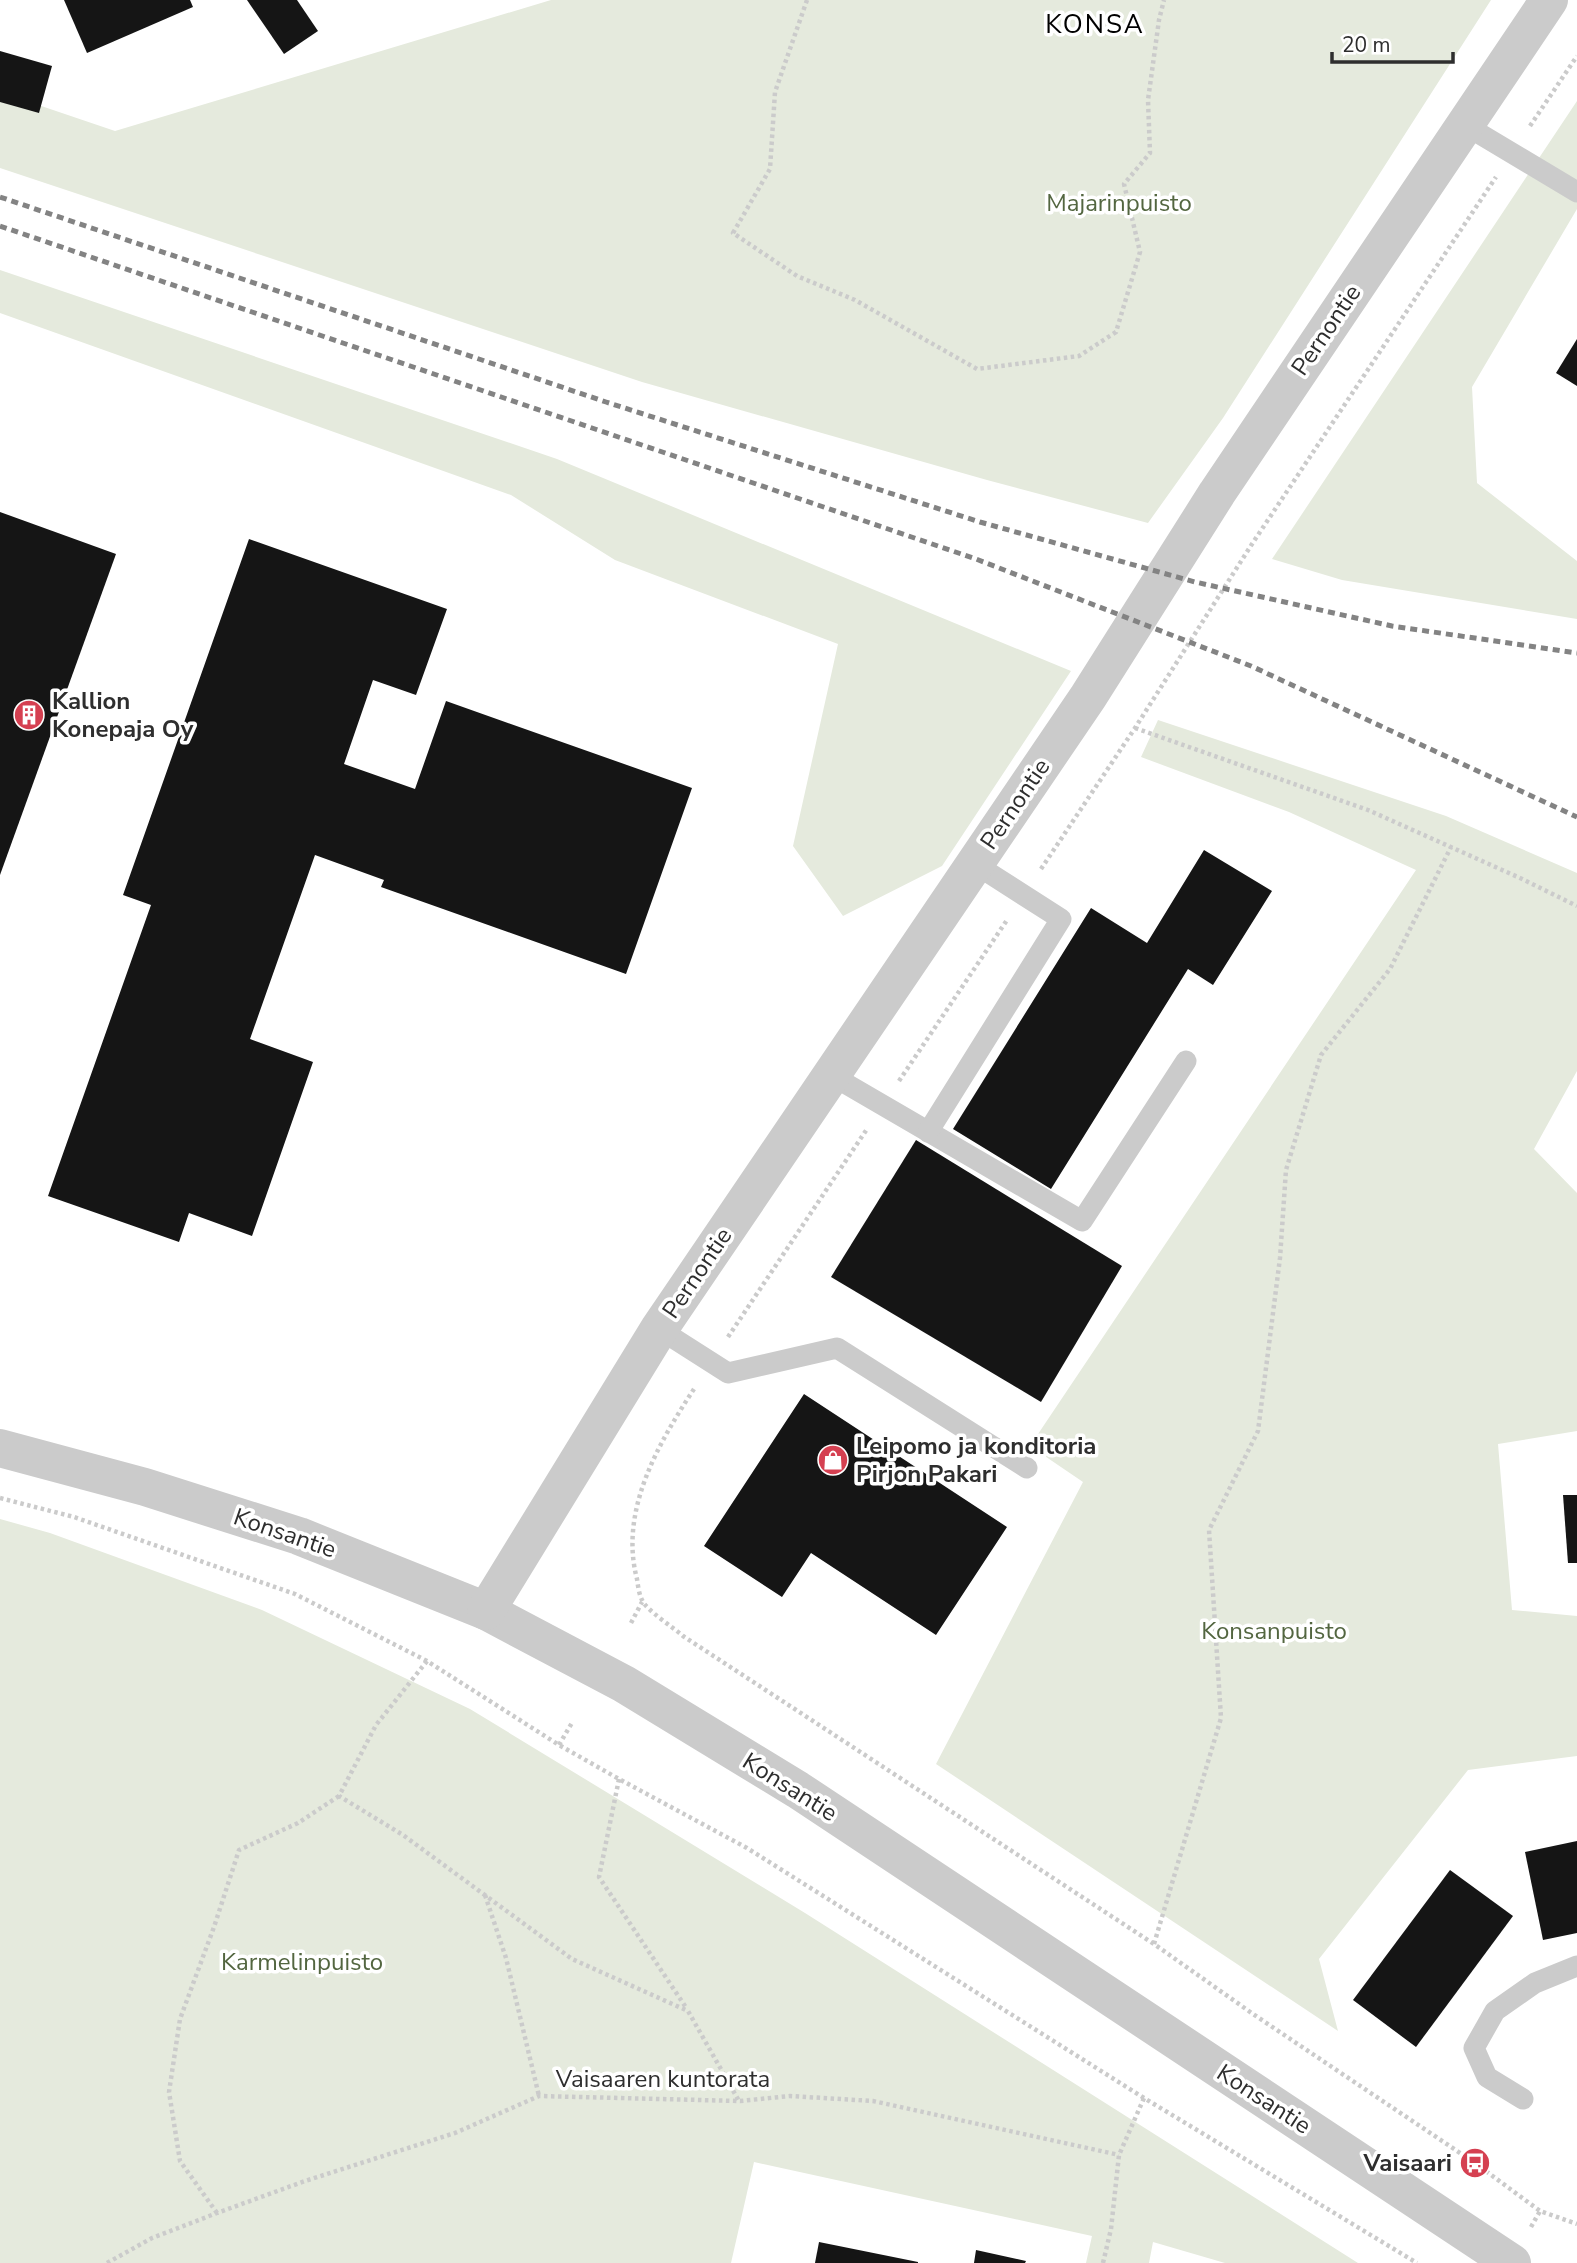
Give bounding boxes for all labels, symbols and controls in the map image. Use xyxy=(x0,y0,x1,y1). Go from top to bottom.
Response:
district label: KONSA xyxy=(1045,7,1145,42)
scale bar xyxy=(1332,21,1453,65)
text: 20 m xyxy=(1342,31,1391,59)
park label: Majarinpuisto xyxy=(1046,187,1192,219)
street label: Pernontie xyxy=(1284,278,1368,382)
place label: Kallion Konepaja Oy xyxy=(52,685,194,745)
building icon: Kallion Konepaja Oy xyxy=(12,698,46,732)
street label: Pernontie xyxy=(973,752,1057,856)
street label: Pernontie xyxy=(655,1221,739,1325)
place label: Leipomo ja konditoria Pirjon Pakari xyxy=(856,1430,1096,1490)
shop icon: Leipomo ja konditoria Pirjon Pakari xyxy=(816,1443,850,1477)
street label: Konsantie xyxy=(230,1501,340,1565)
park label: Konsanpuisto xyxy=(1201,1615,1347,1647)
street label: Konsantie xyxy=(736,1745,844,1829)
park label: Karmelinpuisto xyxy=(221,1946,383,1978)
street label: Konsantie xyxy=(1211,2057,1317,2141)
street label: Vaisaaren kuntorata xyxy=(555,2063,770,2095)
bus stop icon: Vaisaari xyxy=(1458,2146,1492,2180)
place label: Vaisaari xyxy=(1363,2147,1452,2179)

